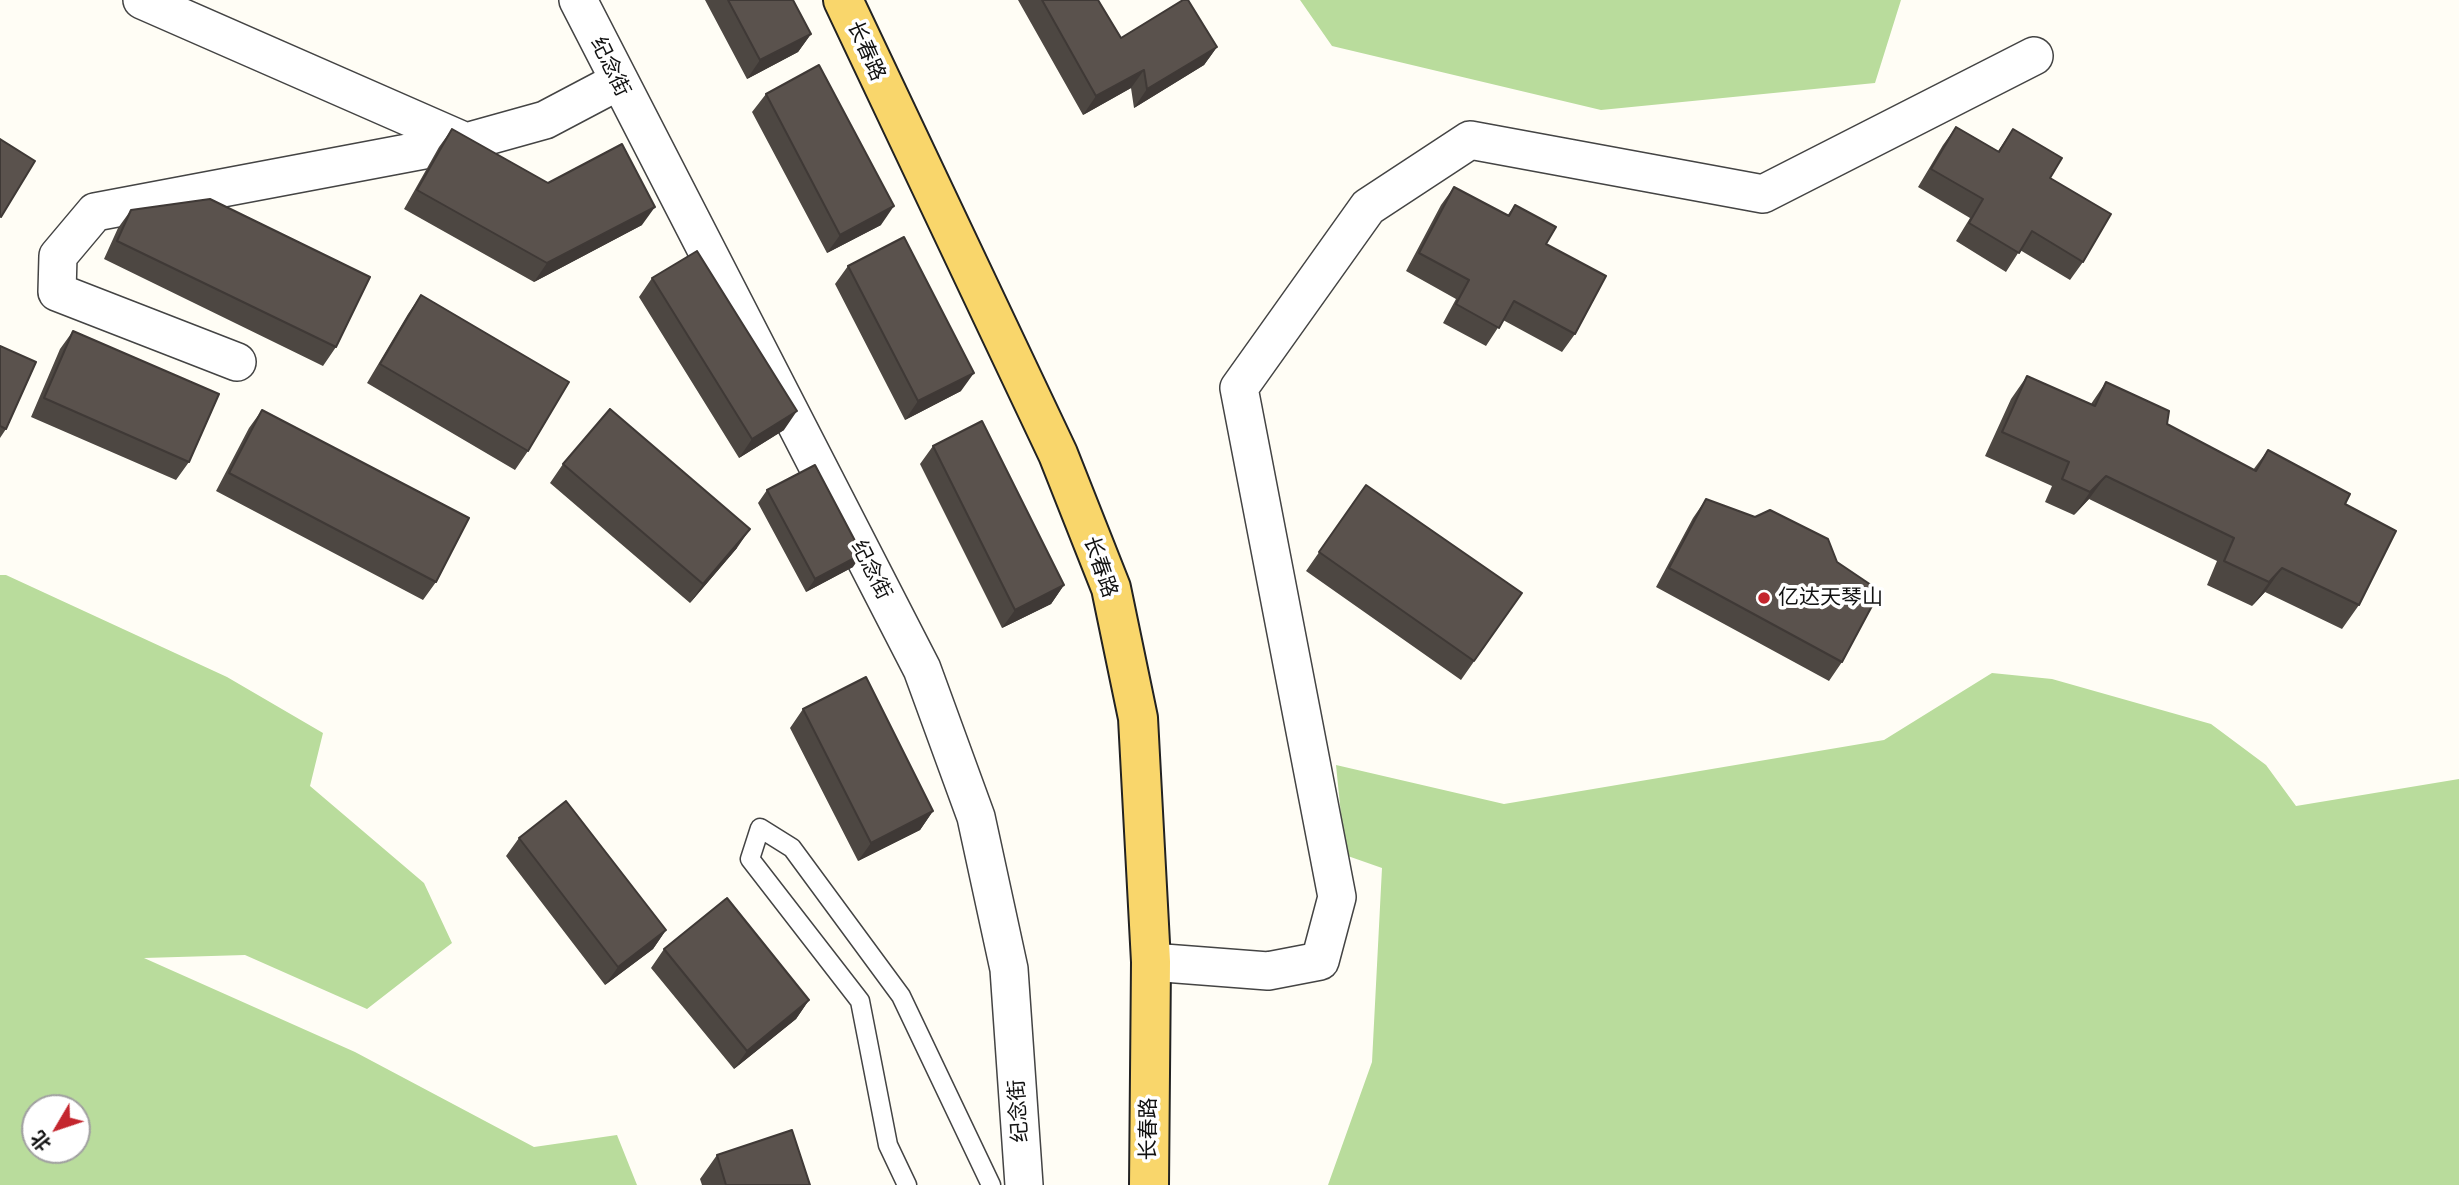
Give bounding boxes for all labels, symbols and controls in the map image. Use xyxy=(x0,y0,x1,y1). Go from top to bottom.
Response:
street label: 长春路 xyxy=(842,17,890,85)
street label: 纪念街 xyxy=(585,33,635,101)
street label: 长春路 xyxy=(1078,533,1122,601)
street label: 纪念街 xyxy=(845,536,897,604)
place label: 亿达天琴山 xyxy=(1778,585,1883,611)
marker: 亿达天琴山 xyxy=(1756,590,1772,606)
street label: 纪念街 xyxy=(1004,1079,1034,1143)
north arrow xyxy=(21,1094,91,1164)
street label: 长春路 xyxy=(1136,1098,1162,1160)
text: 北 xyxy=(26,1127,56,1156)

